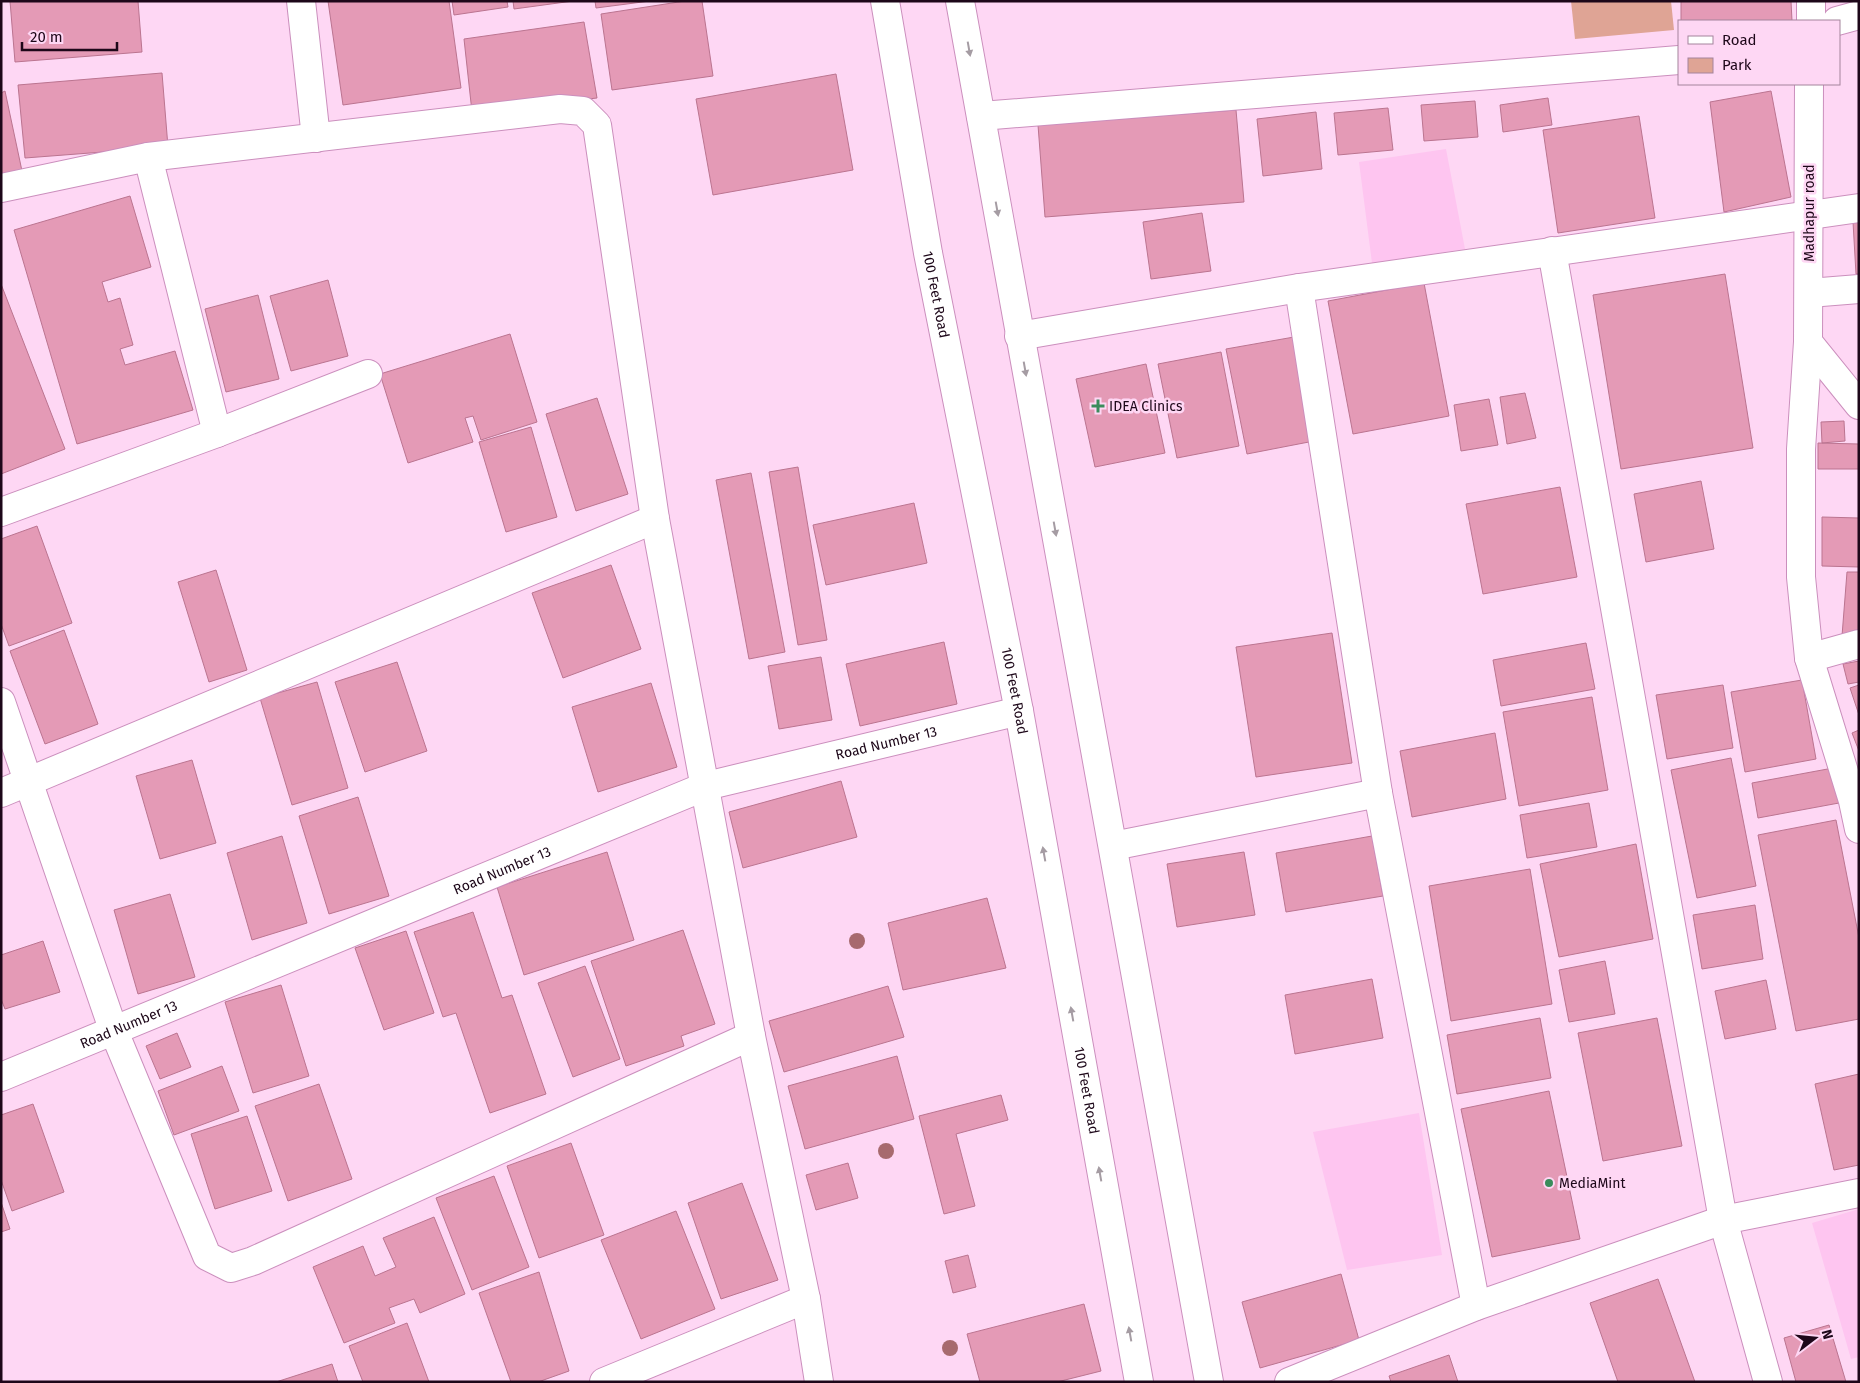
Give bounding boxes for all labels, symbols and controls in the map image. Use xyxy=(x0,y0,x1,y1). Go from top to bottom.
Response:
scale bar xyxy=(22,20,118,52)
legend xyxy=(1678,20,1840,85)
text: 20 m xyxy=(30,28,63,46)
text: Road xyxy=(1722,31,1757,49)
one-way arrow xyxy=(965,42,973,58)
text: Park xyxy=(1722,56,1752,74)
street label: Madhapur road xyxy=(1801,164,1818,262)
one-way arrow xyxy=(994,202,1002,218)
street label: 100 Feet Road xyxy=(919,250,953,340)
one-way arrow xyxy=(1022,362,1030,378)
place label: IDEA Clinics xyxy=(1109,398,1183,415)
marker: IDEA Clinics xyxy=(1091,399,1105,413)
one-way arrow xyxy=(1051,521,1059,537)
street label: 100 Feet Road xyxy=(998,646,1031,736)
street label: Road Number 13 xyxy=(834,723,939,764)
street label: Road Number 13 xyxy=(451,843,553,898)
one-way arrow xyxy=(1039,846,1047,862)
street label: Road Number 13 xyxy=(77,997,180,1052)
one-way arrow xyxy=(1067,1006,1075,1022)
street label: 100 Feet Road xyxy=(1070,1046,1102,1135)
one-way arrow xyxy=(1096,1166,1104,1182)
place label: MediaMint xyxy=(1559,1175,1627,1192)
marker: MediaMint xyxy=(1543,1177,1555,1189)
north arrow xyxy=(1790,1313,1840,1363)
one-way arrow xyxy=(1126,1326,1134,1341)
text: N xyxy=(1818,1328,1836,1341)

